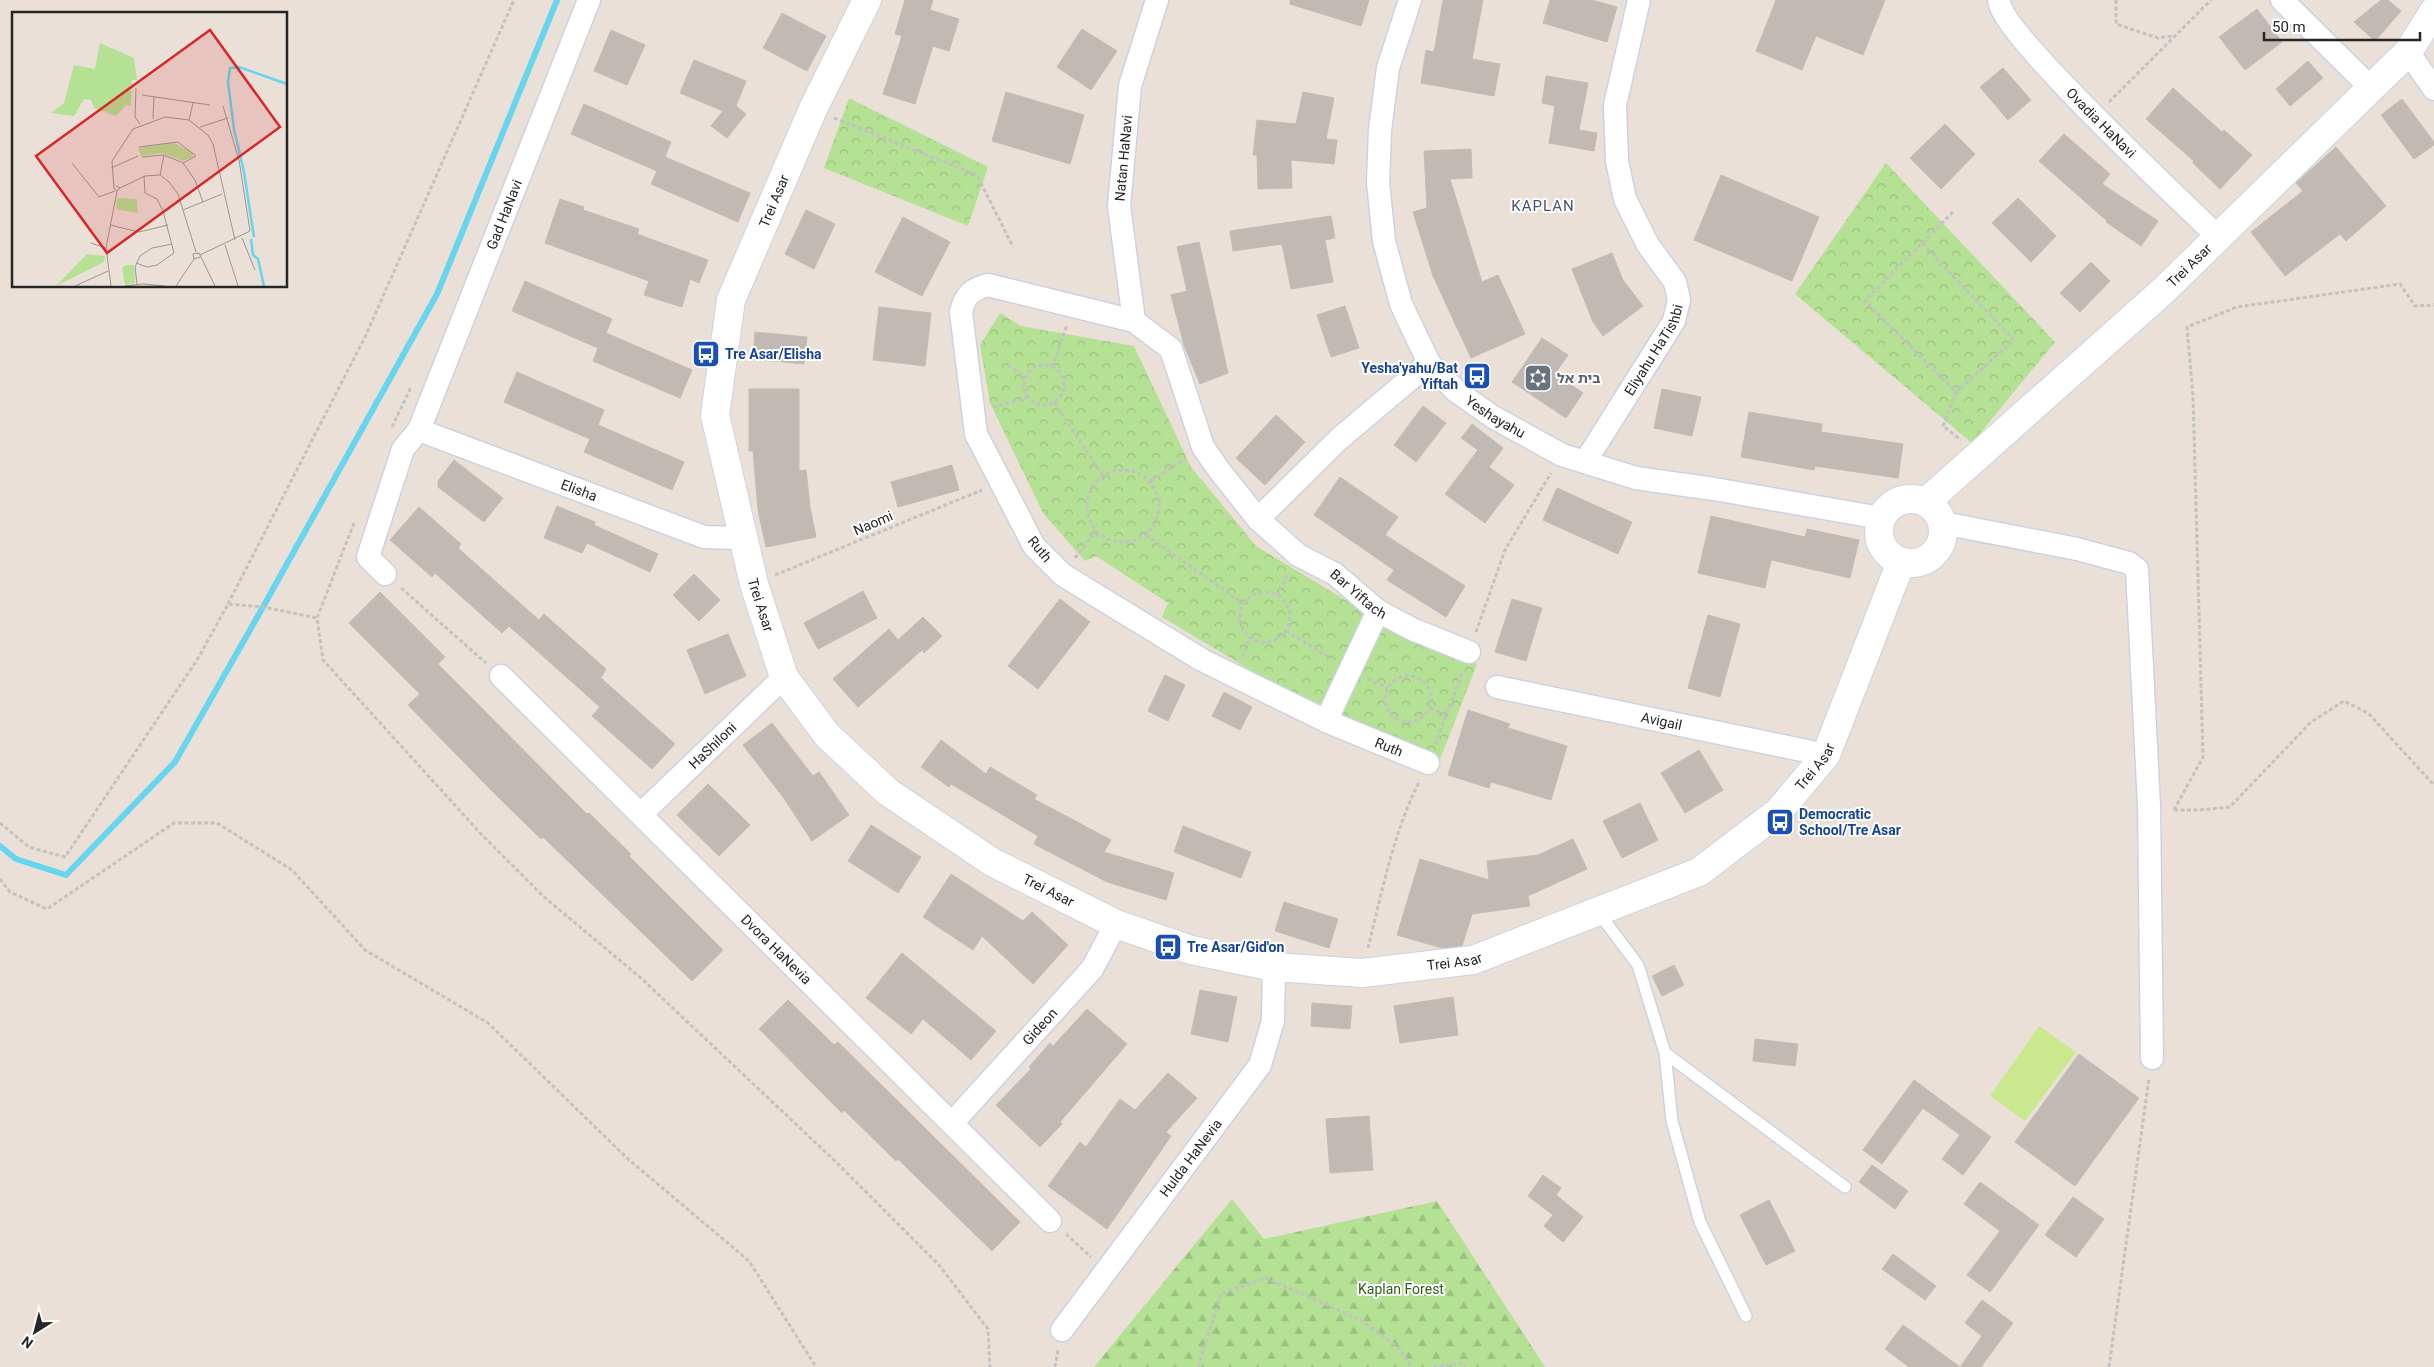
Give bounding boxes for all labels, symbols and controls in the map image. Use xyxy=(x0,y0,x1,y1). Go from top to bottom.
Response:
scale bar xyxy=(2264,10,2420,42)
inset map xyxy=(12,12,288,288)
text: 50 m xyxy=(2272,18,2306,36)
street label: Ovadia HaNavi xyxy=(2063,85,2139,161)
street label: Natan HaNavi xyxy=(1111,114,1135,202)
street label: Trei Asar xyxy=(756,172,792,230)
street label: Gad HaNavi xyxy=(483,177,525,252)
district label: KAPLAN xyxy=(1511,197,1575,215)
street label: Trei Asar xyxy=(2164,240,2215,291)
street label: Eliyahu HaTishbi xyxy=(1621,303,1686,398)
bus stop icon: Tre Asar/Elisha xyxy=(691,339,721,369)
place label: Tre Asar/Elisha xyxy=(725,346,822,362)
place label: Yesha'yahu/Bat Yiftah xyxy=(1361,360,1458,392)
bus stop icon: Yesha'yahu/Bat Yiftah xyxy=(1462,361,1492,391)
synagogue icon: בית אל xyxy=(1523,363,1553,393)
place label: בית אל xyxy=(1557,370,1600,386)
street label: Yeshayahu xyxy=(1462,392,1528,441)
street label: Elisha xyxy=(559,476,599,504)
street label: Naomi xyxy=(851,508,895,538)
street label: Ruth xyxy=(1025,533,1055,565)
street label: Bar Yiftach xyxy=(1327,566,1389,622)
street label: Trei Asar xyxy=(745,577,777,634)
street label: Avigail xyxy=(1640,709,1683,733)
street label: HaShiloni xyxy=(685,719,740,772)
street label: Ruth xyxy=(1373,734,1405,760)
street label: Trei Asar xyxy=(1792,741,1838,793)
place label: Democratic School/Tre Asar xyxy=(1799,806,1901,838)
bus stop icon: Democratic School/Tre Asar xyxy=(1765,807,1795,837)
street label: Trei Asar xyxy=(1020,871,1077,910)
street label: Dvora HaNevia xyxy=(738,911,815,988)
bus stop icon: Tre Asar/Gid'on xyxy=(1153,932,1183,962)
place label: Tre Asar/Gid'on xyxy=(1187,939,1284,955)
street label: Trei Asar xyxy=(1426,949,1485,973)
street label: Gideon xyxy=(1019,1005,1060,1048)
street label: Hulda HaNevia xyxy=(1156,1116,1225,1200)
park label: Kaplan Forest xyxy=(1358,1281,1444,1297)
north arrow xyxy=(10,1307,60,1357)
text: N xyxy=(19,1333,36,1352)

